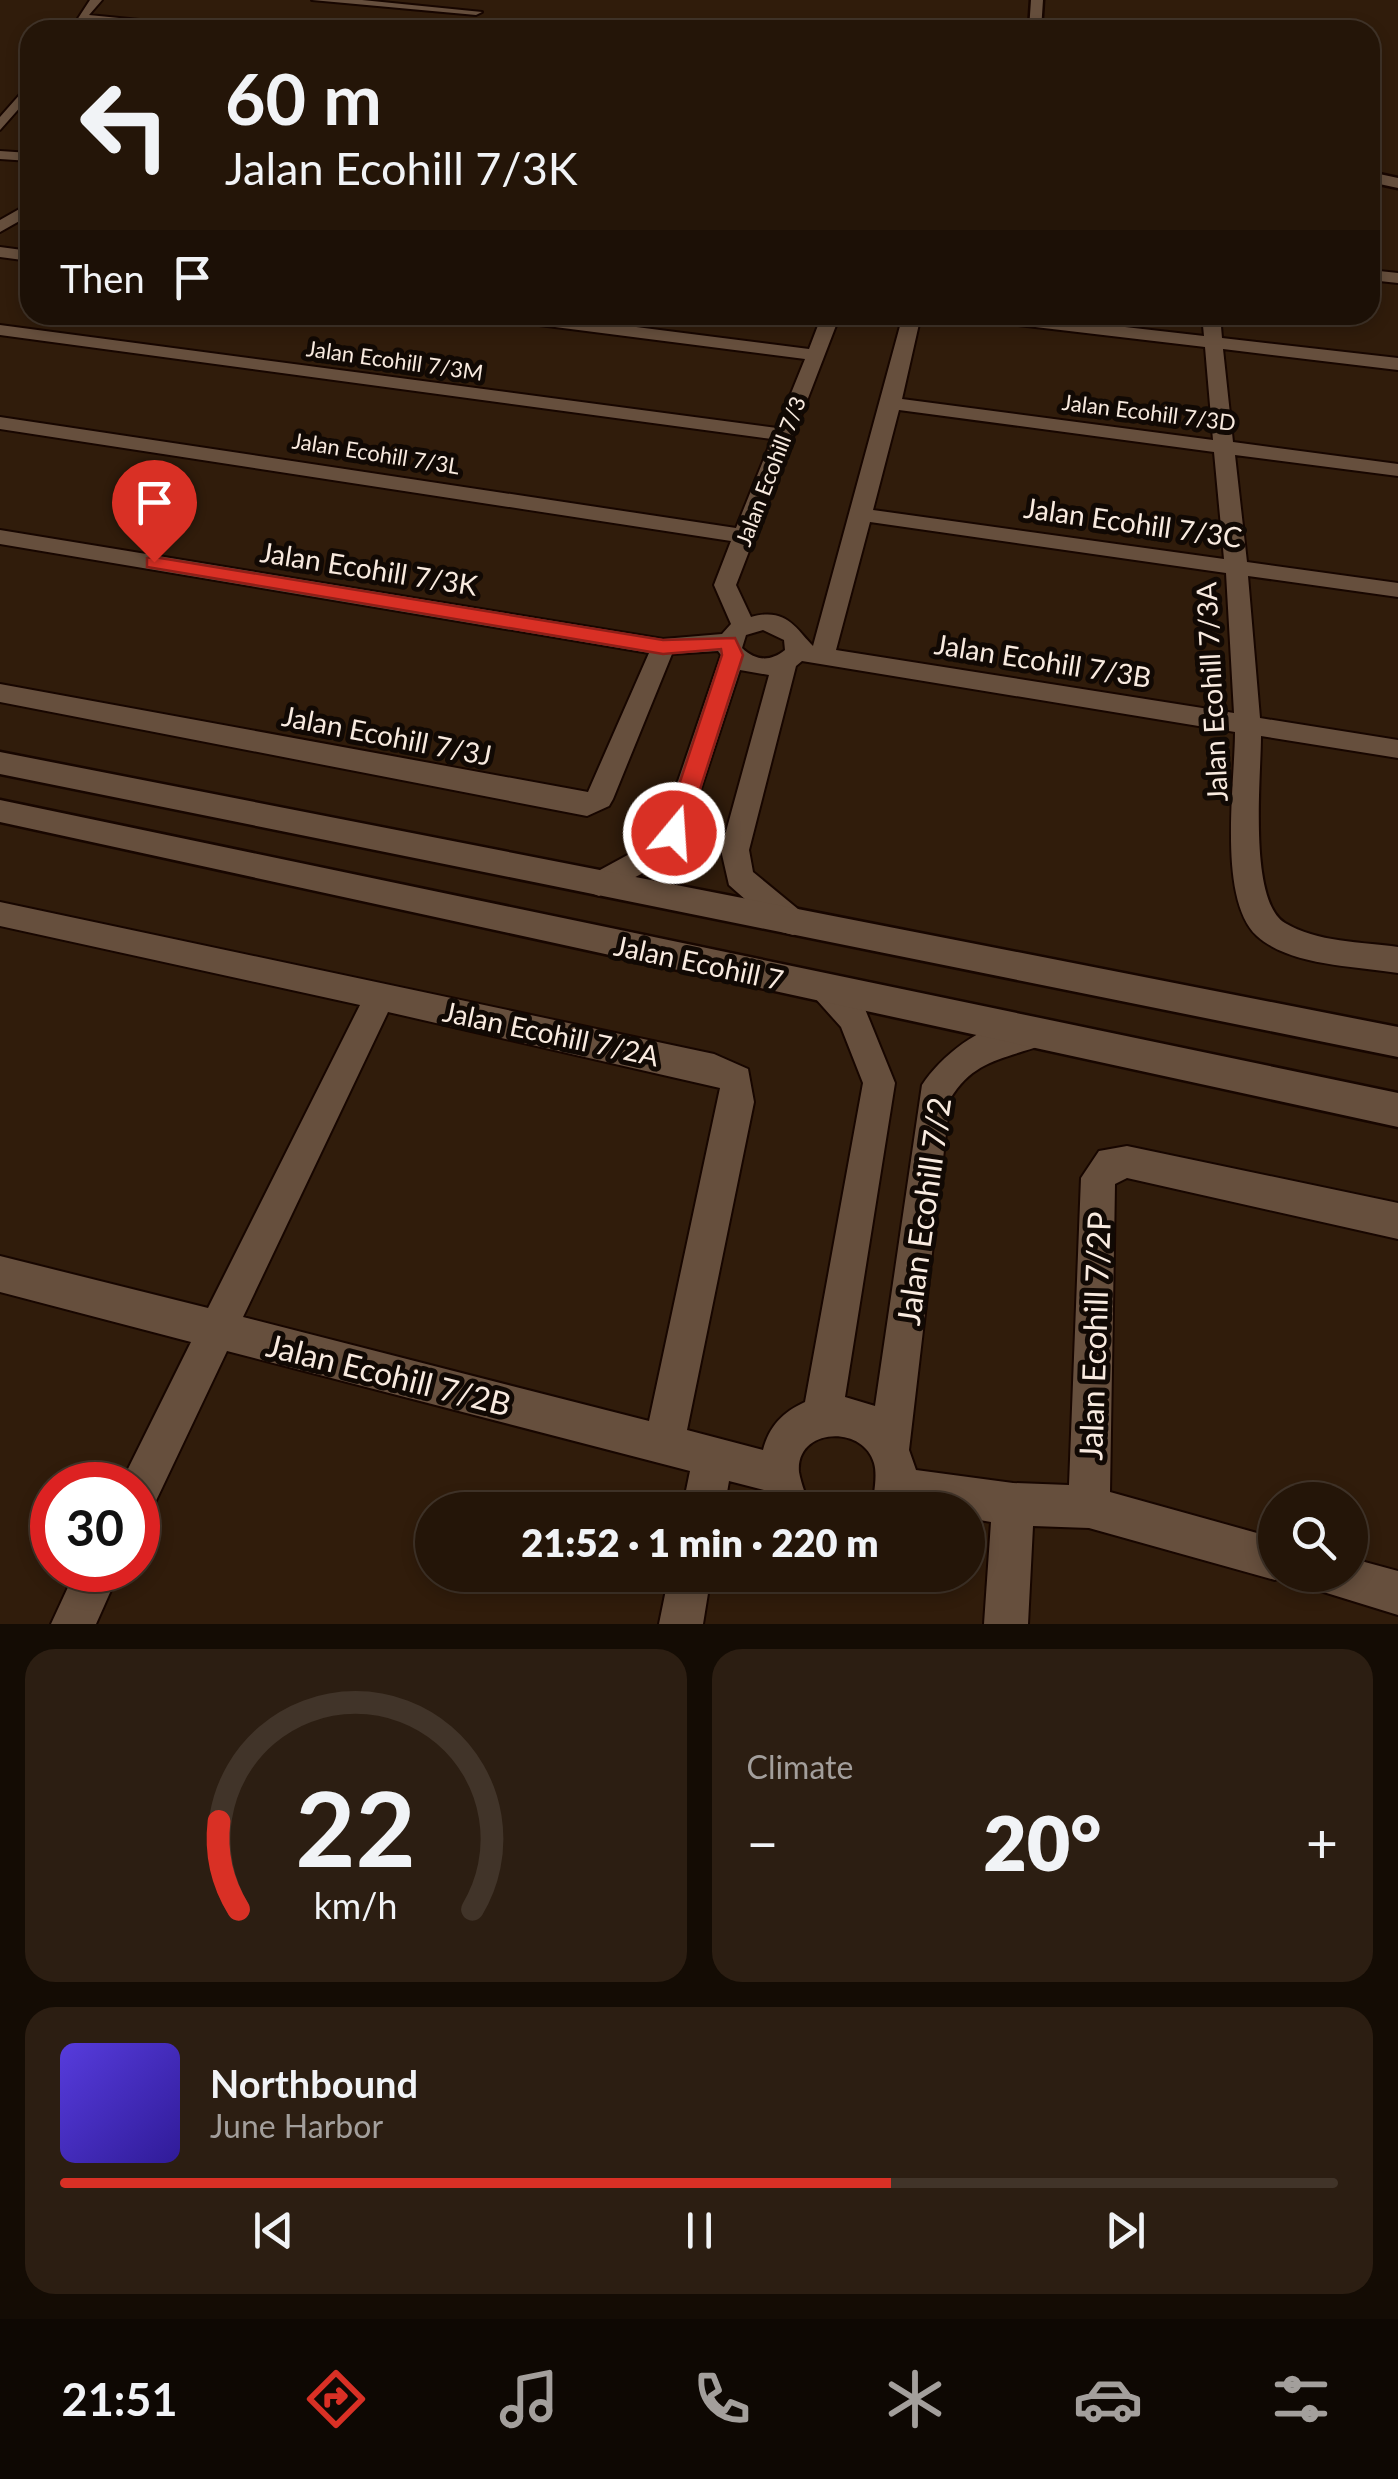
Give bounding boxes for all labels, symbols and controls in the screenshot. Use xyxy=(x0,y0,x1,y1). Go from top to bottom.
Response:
text: 60 m xyxy=(225,56,382,140)
icon: left xyxy=(60,60,190,190)
text: Jalan Ecohill 7/3K xyxy=(225,141,578,195)
icon: arrive xyxy=(165,250,220,305)
text: Then xyxy=(60,255,145,301)
street label: Jalan Ecohill 7/3M xyxy=(305,334,485,386)
street label: Jalan Ecohill 7/3D xyxy=(1061,388,1237,436)
street label: Jalan Ecohill 7/3 xyxy=(729,392,811,550)
street label: Jalan Ecohill 7/3L xyxy=(290,426,462,480)
pin xyxy=(112,460,197,563)
icon: arrive xyxy=(127,475,182,530)
street label: Jalan Ecohill 7/3C xyxy=(1022,490,1244,554)
street label: Jalan Ecohill 7/3K xyxy=(258,534,480,602)
street label: Jalan Ecohill 7/3A xyxy=(1188,581,1234,803)
street label: Jalan Ecohill 7/3B xyxy=(932,626,1154,694)
street label: Jalan Ecohill 7/3J xyxy=(279,698,495,772)
position arrow xyxy=(622,781,726,885)
street label: Jalan Ecohill 7 xyxy=(611,927,787,997)
street label: Jalan Ecohill 7/2A xyxy=(440,994,662,1072)
street label: Jalan Ecohill 7/2 xyxy=(888,1095,958,1327)
street label: Jalan Ecohill 7/2P xyxy=(1070,1211,1118,1461)
street label: Jalan Ecohill 7/2B xyxy=(263,1325,515,1423)
speed limit sign: 30 xyxy=(30,1462,160,1592)
map controls xyxy=(1258,1482,1368,1592)
button: search xyxy=(1258,1482,1368,1592)
text: 21:52 · 1 min · 220 m xyxy=(521,1519,879,1565)
text: Climate xyxy=(747,1747,853,1786)
text: 22 xyxy=(295,1764,416,1889)
text: 20° xyxy=(983,1797,1101,1887)
text: − xyxy=(747,1809,778,1875)
text: + xyxy=(1306,1809,1338,1875)
text: km/h xyxy=(314,1884,398,1927)
text: Northbound xyxy=(210,2060,418,2106)
text: June Harbor xyxy=(210,2106,383,2145)
icon: previous xyxy=(246,2203,301,2258)
icon: pause xyxy=(672,2203,727,2258)
icon: next xyxy=(1098,2203,1153,2258)
icon: directions xyxy=(301,2364,371,2434)
icon: music xyxy=(494,2364,564,2434)
icon: phone xyxy=(687,2364,757,2434)
icon: climate xyxy=(880,2364,950,2434)
icon: car xyxy=(1073,2364,1143,2434)
icon: filters xyxy=(1266,2364,1336,2434)
text: 21:51 xyxy=(62,2372,178,2426)

